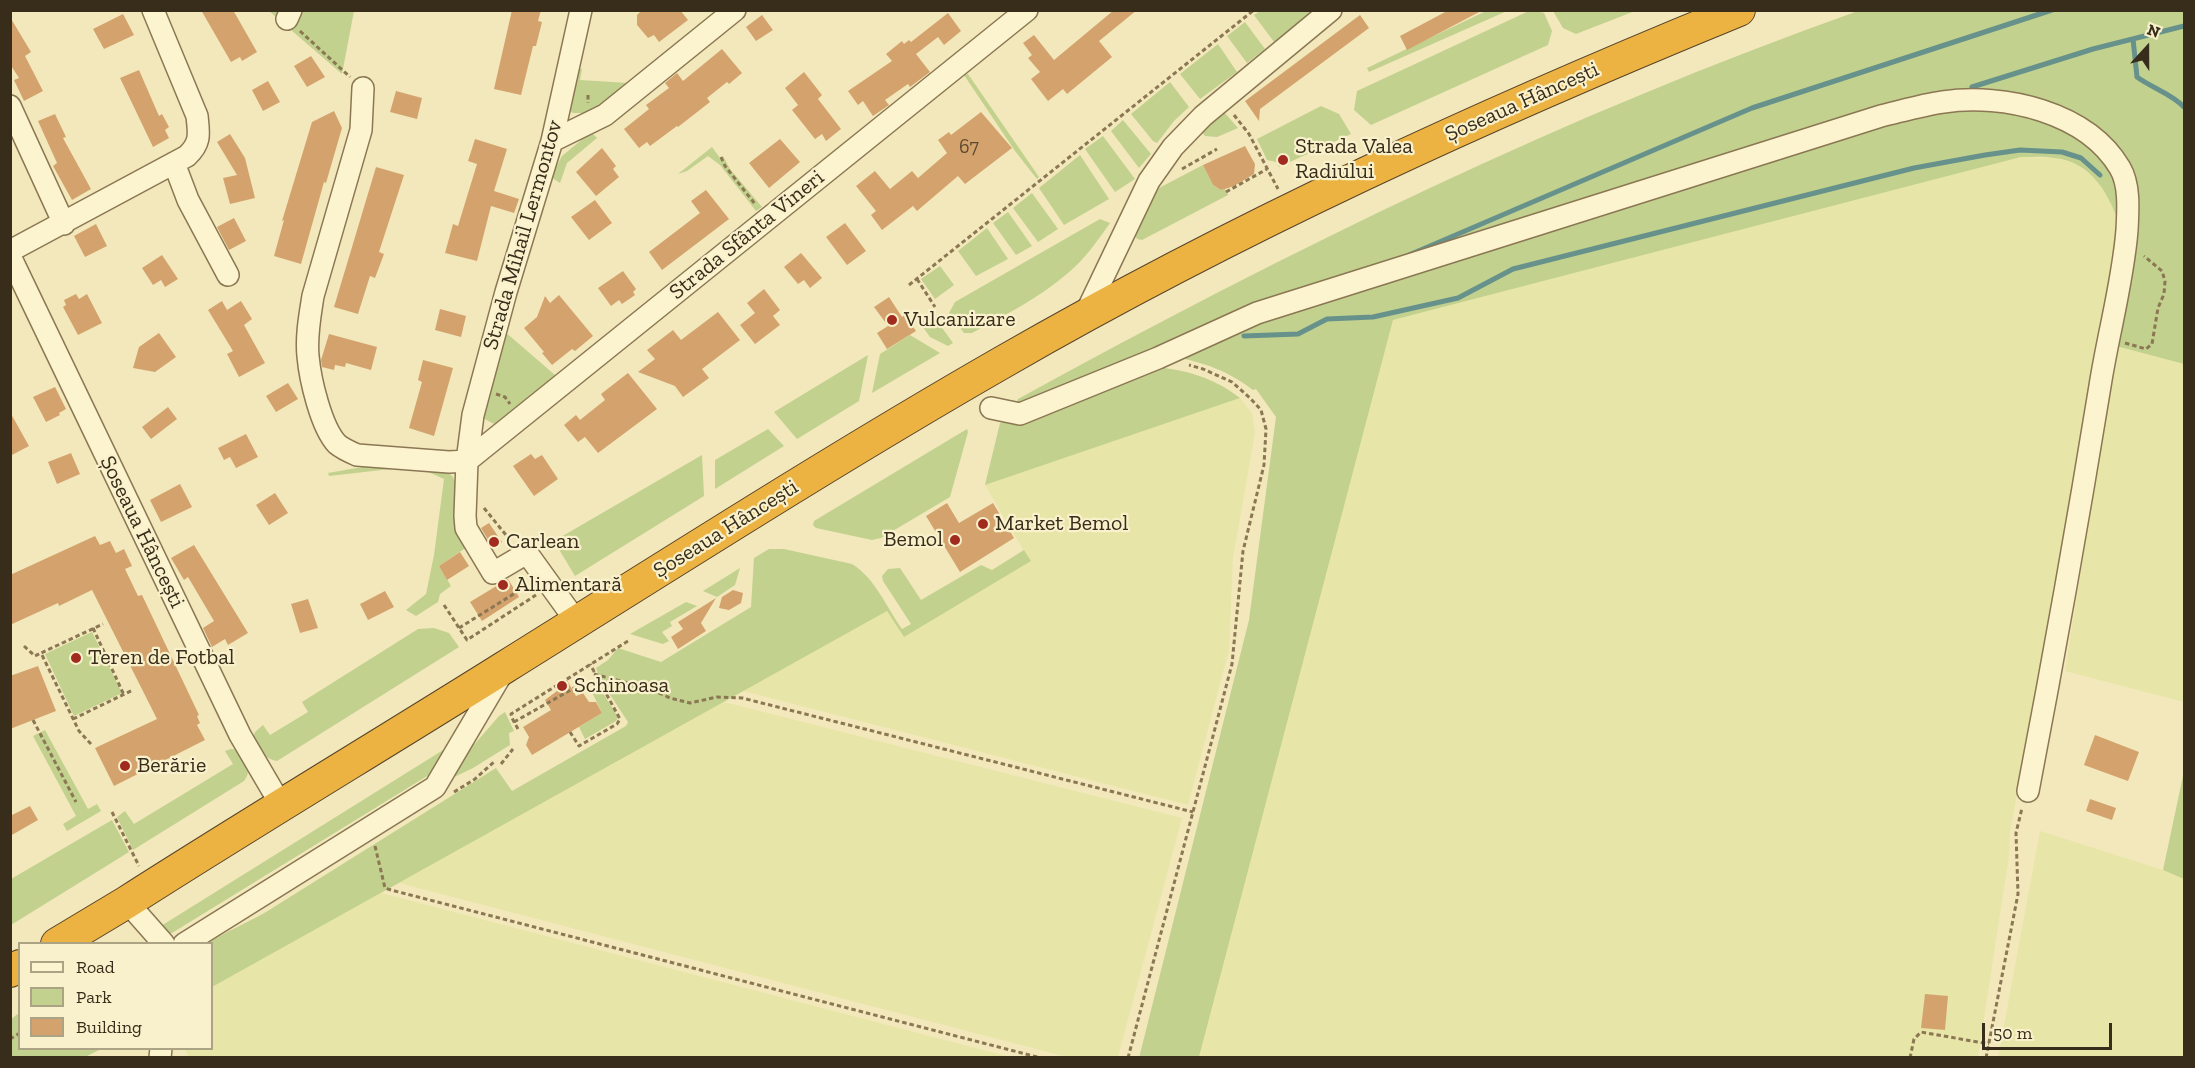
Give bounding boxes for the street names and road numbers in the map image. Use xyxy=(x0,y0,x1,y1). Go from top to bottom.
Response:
street label: Șoseaua Hâncești xyxy=(1441,56,1603,148)
street label: Strada Mihail Lermontov xyxy=(478,117,568,353)
street label: Strada Sfânta Vineri xyxy=(664,164,830,306)
street label: Șoseaua Hâncești xyxy=(94,452,190,612)
street label: Șoseaua Hâncești xyxy=(649,474,803,584)

